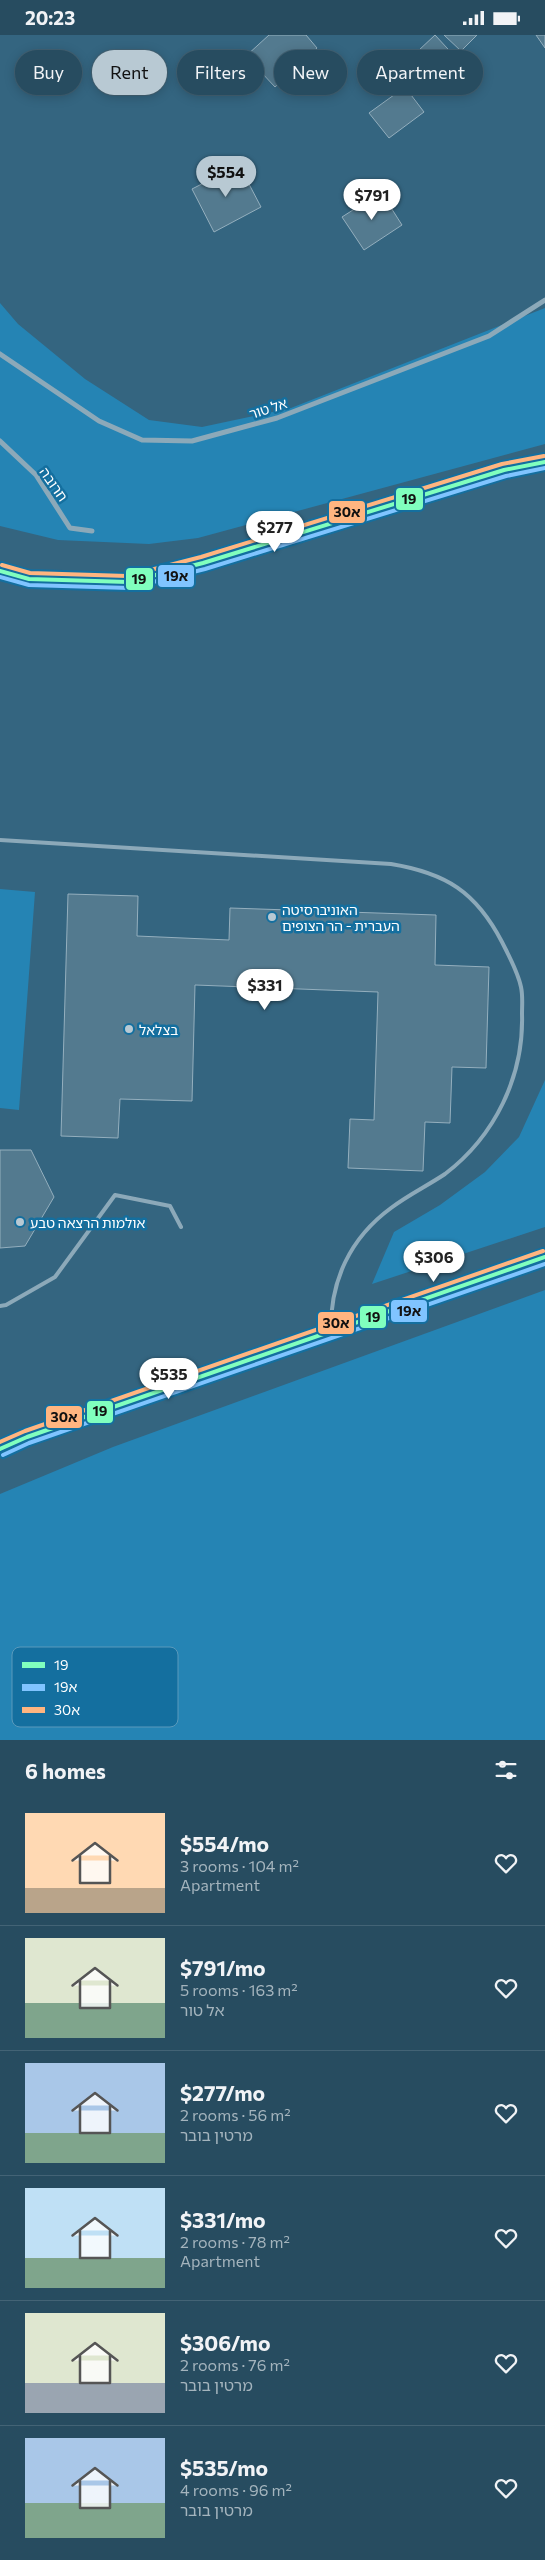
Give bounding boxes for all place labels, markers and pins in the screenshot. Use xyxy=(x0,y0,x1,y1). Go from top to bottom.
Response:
pin: $554 xyxy=(196,155,256,198)
pin: $791 xyxy=(342,179,402,221)
pin: $277 xyxy=(245,511,305,553)
place label: האוניברסיטה העברית - הר הצופים xyxy=(282,901,400,934)
marker: האוניברסיטה העברית - הר הצופים xyxy=(266,911,278,923)
pin: $331 xyxy=(235,969,295,1011)
place label: בצלאל xyxy=(139,1021,178,1038)
marker: בצלאל xyxy=(123,1023,135,1035)
place label: אולמות הרצאה טבע xyxy=(30,1214,145,1231)
marker: אולמות הרצאה טבע xyxy=(14,1216,26,1228)
pin: $306 xyxy=(404,1241,464,1283)
pin: $535 xyxy=(139,1357,199,1400)

